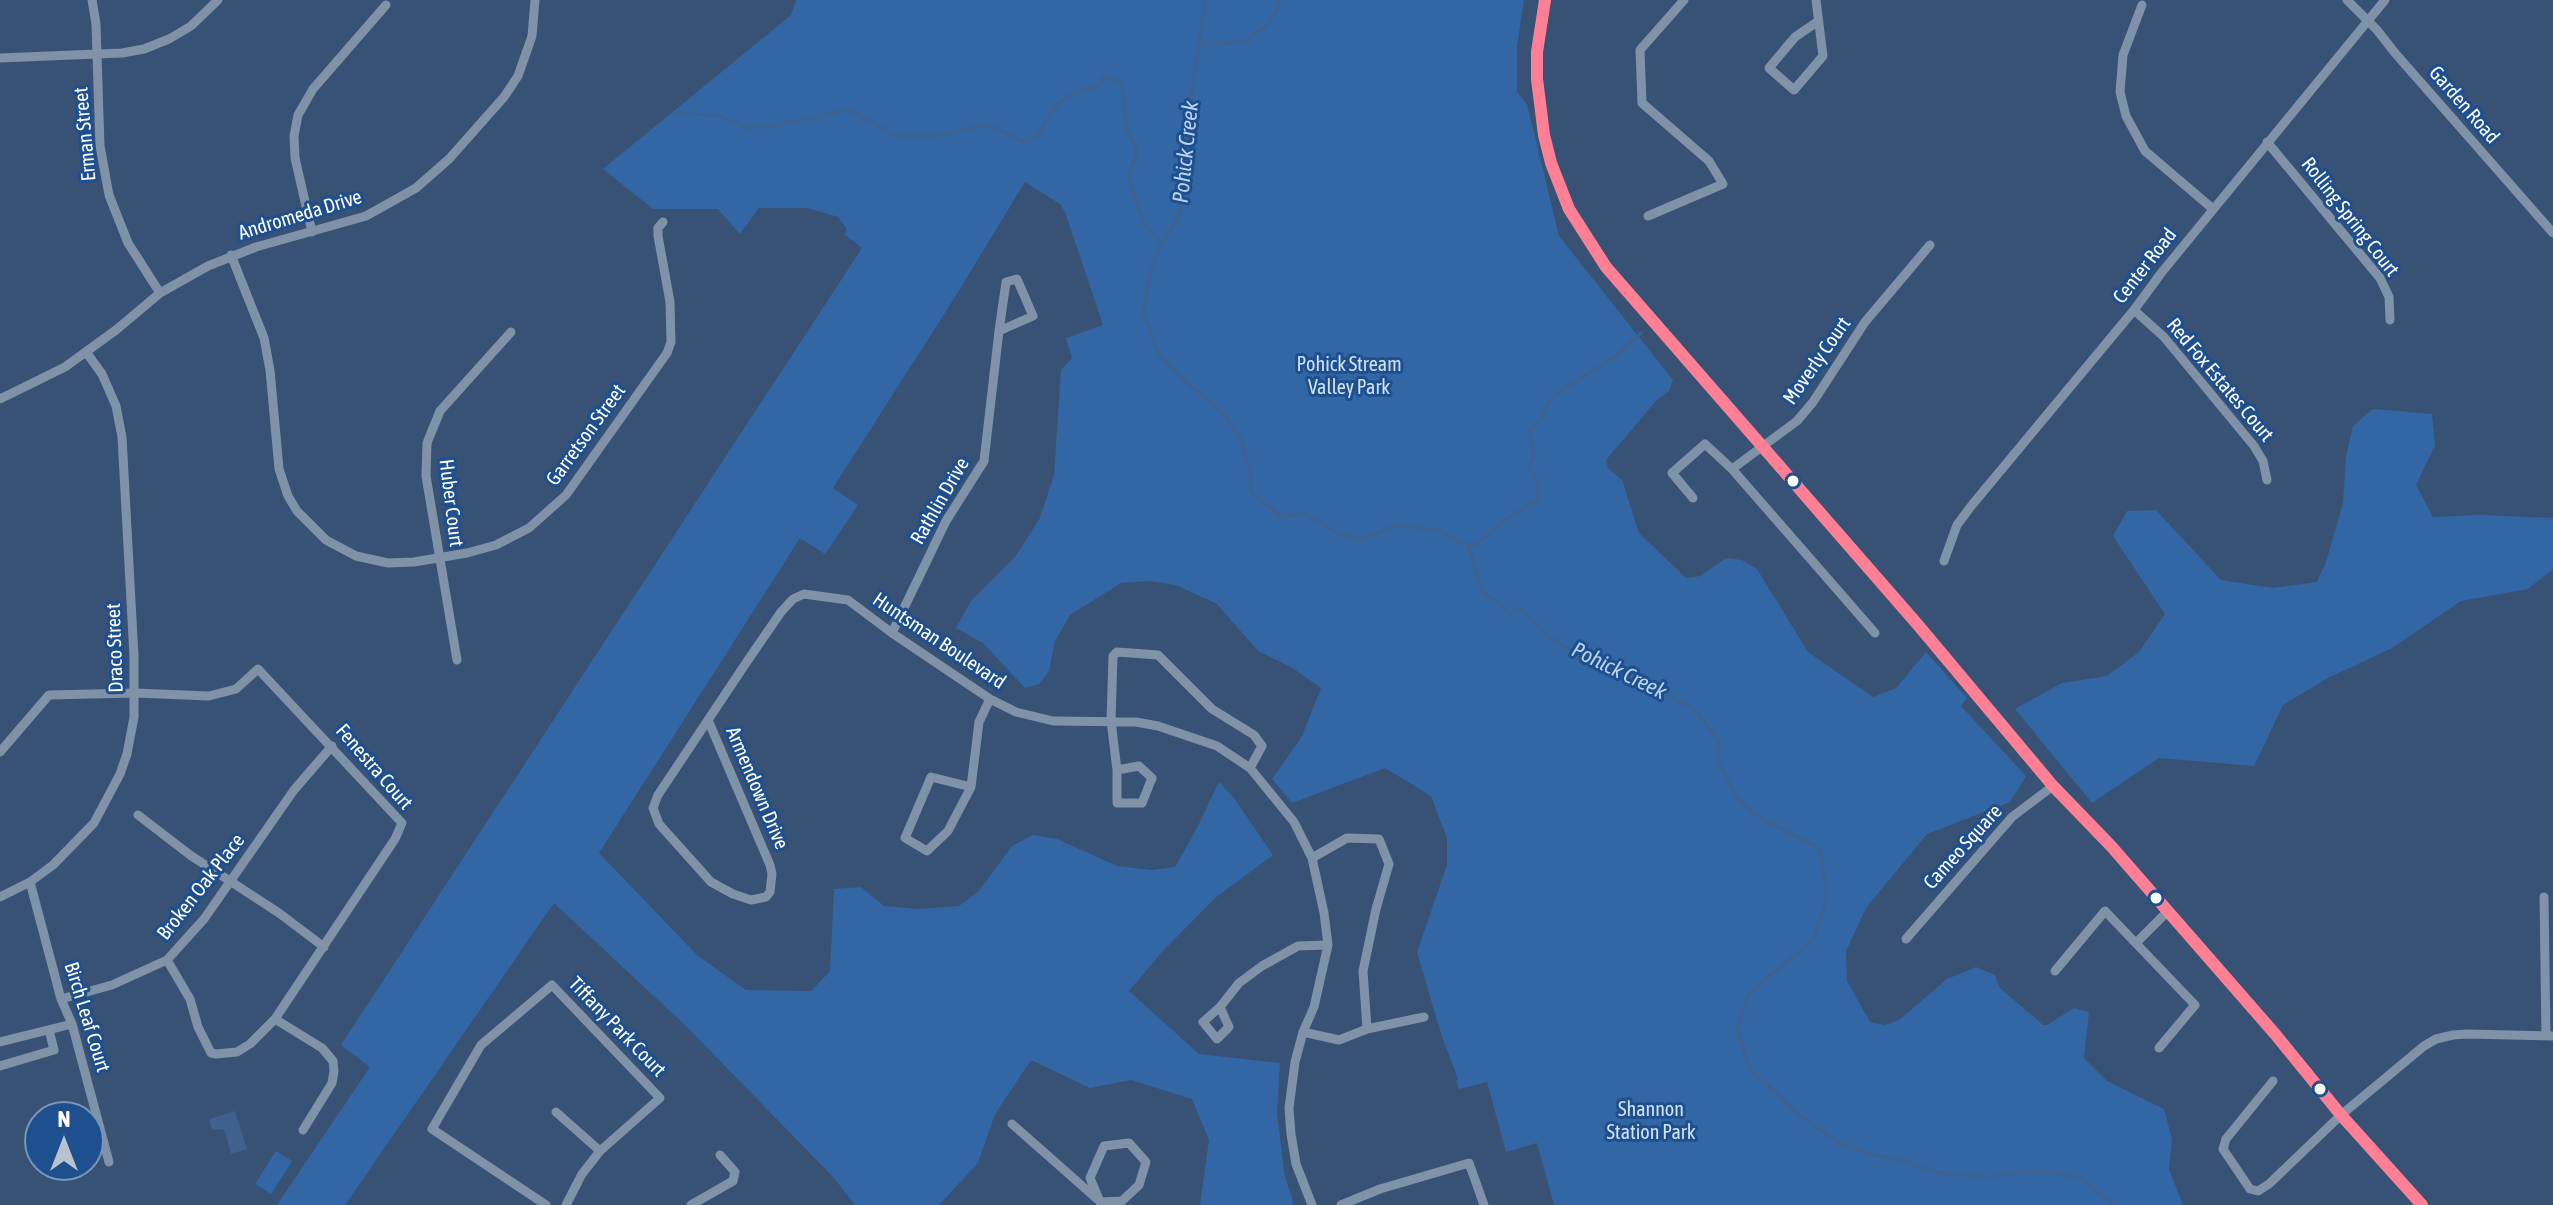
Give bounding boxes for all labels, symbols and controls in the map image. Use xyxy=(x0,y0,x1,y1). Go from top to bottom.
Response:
street label: Garden Road xyxy=(2424,61,2504,149)
street label: Erman Street xyxy=(69,86,101,182)
water label: Pohick Creek xyxy=(1168,100,1204,204)
street label: Rolling Spring Court xyxy=(2296,153,2404,281)
street label: Andromeda Drive xyxy=(235,185,365,245)
street label: Center Road xyxy=(2108,223,2182,309)
street label: Moverly Court xyxy=(1778,313,1856,409)
street label: Red Fox Estates Court xyxy=(2161,314,2279,446)
park label: Pohick Stream Valley Park xyxy=(1296,353,1402,400)
street label: Garretson Street xyxy=(541,380,631,490)
street label: Rathlin Drive xyxy=(906,453,974,549)
street label: Huber Court xyxy=(434,458,468,548)
unlabelled marker xyxy=(1785,473,1801,489)
street label: Huntsman Boulevard xyxy=(868,588,1010,694)
street label: Draco Street xyxy=(101,603,129,693)
water label: Pohick Creek xyxy=(1567,637,1671,705)
street label: Fenestra Court xyxy=(330,719,418,815)
street label: Armendown Drive xyxy=(720,723,794,853)
street label: Cameo Square xyxy=(1919,800,2007,894)
street label: Broken Oak Place xyxy=(152,829,250,945)
unlabelled marker xyxy=(2148,890,2164,906)
street label: Birch Leaf Court xyxy=(59,959,115,1075)
street label: Tiffany Park Court xyxy=(563,972,671,1082)
unlabelled marker xyxy=(2312,1081,2328,1097)
park label: Shannon Station Park xyxy=(1606,1098,1696,1145)
north arrow xyxy=(24,1101,104,1181)
text: N xyxy=(58,1106,70,1132)

